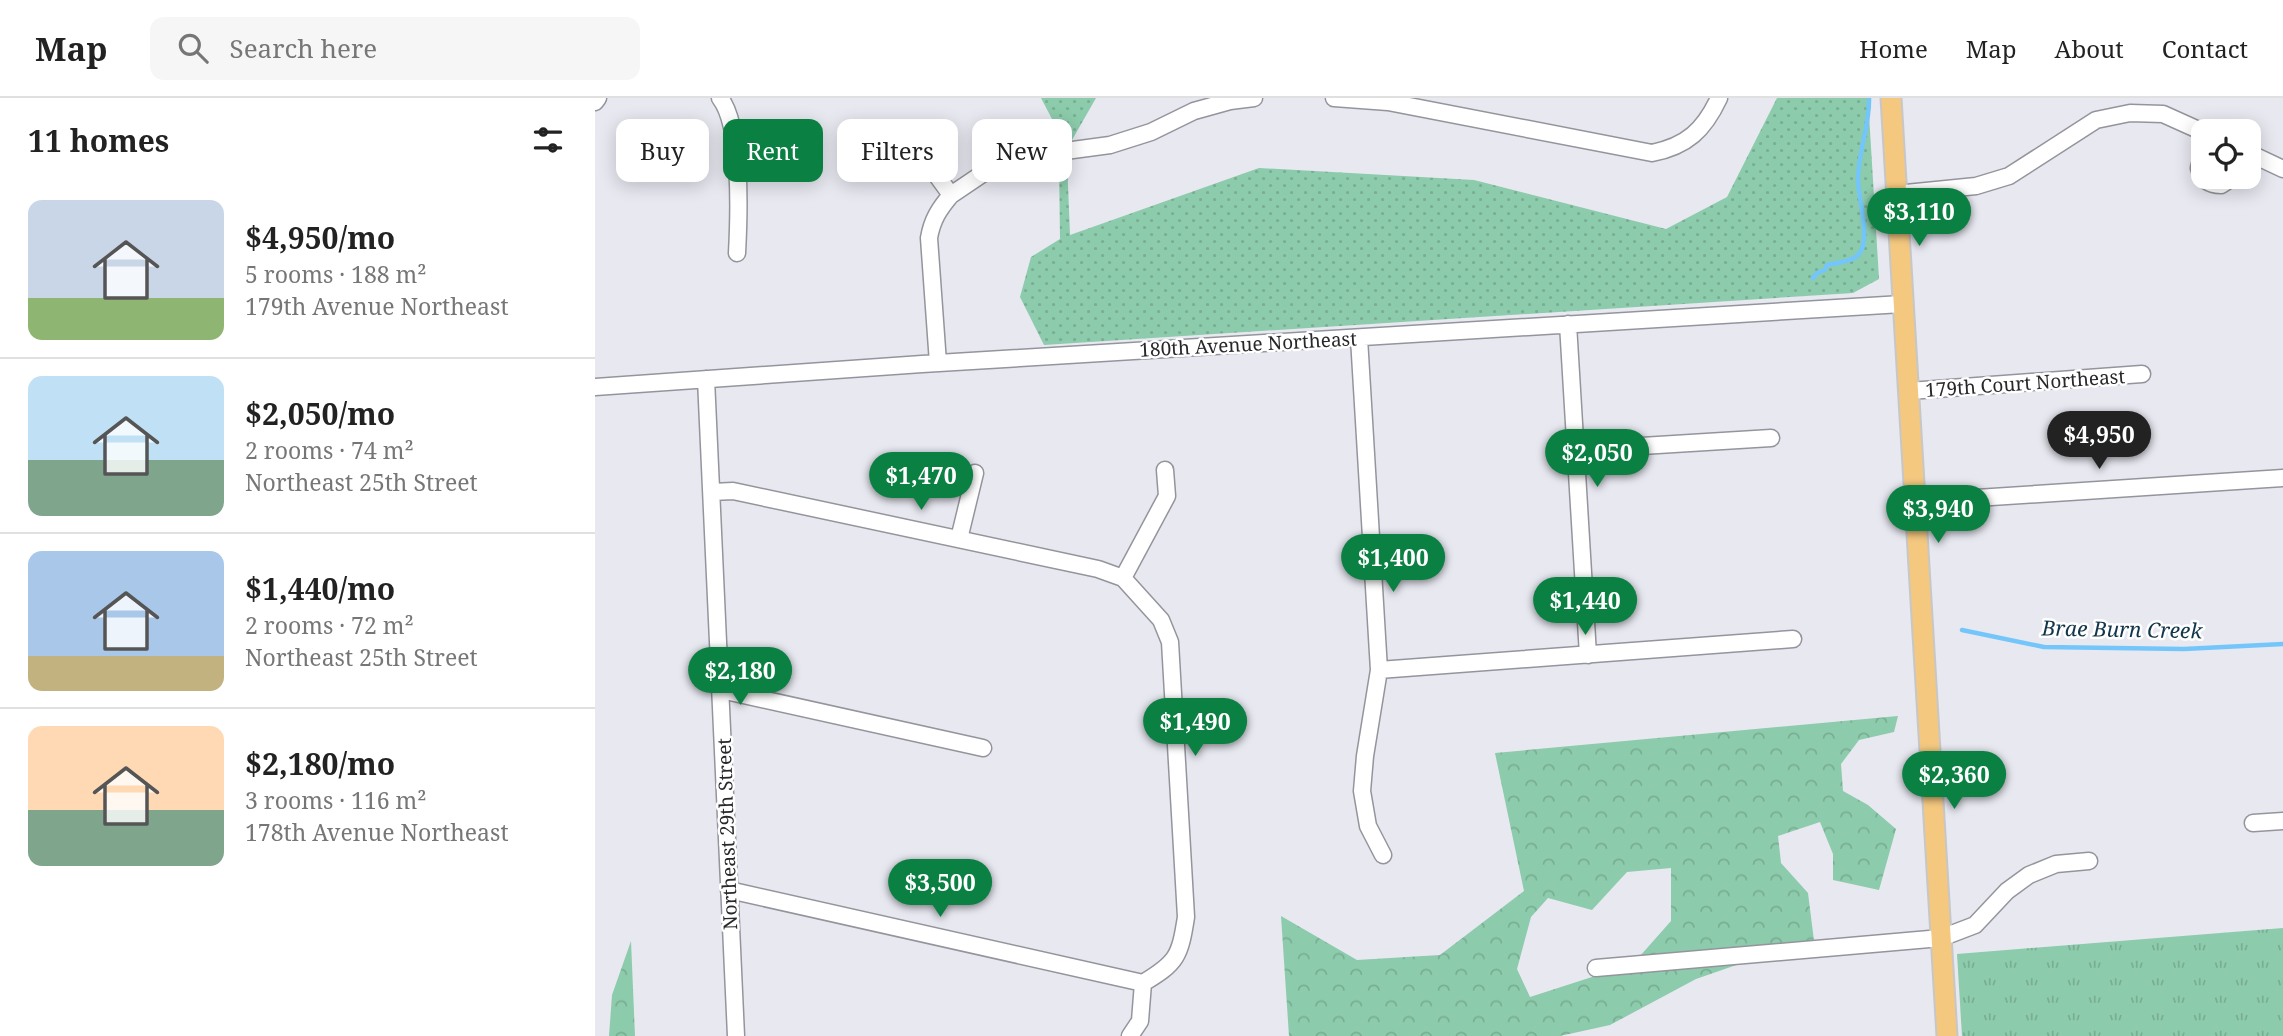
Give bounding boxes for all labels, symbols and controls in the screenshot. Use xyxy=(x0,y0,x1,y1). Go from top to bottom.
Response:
search box xyxy=(150,17,640,80)
text: Map xyxy=(35,26,108,71)
icon: search xyxy=(174,29,212,67)
text: Search here xyxy=(230,30,377,66)
text: Home xyxy=(1859,32,1928,65)
text: Map xyxy=(1966,32,2017,65)
text: About xyxy=(2055,32,2124,65)
text: Contact xyxy=(2162,32,2248,65)
chip: Buy xyxy=(616,119,709,182)
chip: Rent xyxy=(723,119,823,182)
chip: Filters xyxy=(837,119,958,182)
chip: New xyxy=(972,119,1072,182)
map controls xyxy=(2191,119,2261,189)
button: locate xyxy=(2191,119,2261,189)
text: 11 homes xyxy=(28,120,169,161)
icon: filters xyxy=(529,121,567,159)
pin: $3,110 xyxy=(1862,188,1976,248)
text: $3,110 xyxy=(1883,195,1955,227)
text: $4,950/mo xyxy=(245,217,395,258)
icon: home xyxy=(84,228,168,312)
text: 5 rooms · 188 m² xyxy=(245,258,427,290)
text: 179th Avenue Northeast xyxy=(245,290,509,322)
street label: 180th Avenue Northeast xyxy=(1139,325,1358,363)
street label: 179th Court Northeast xyxy=(1924,363,2126,403)
text: $2,050/mo xyxy=(245,393,395,434)
icon: home xyxy=(84,404,168,488)
pin: $4,950 xyxy=(2042,412,2156,471)
text: $4,950 xyxy=(2063,418,2135,450)
pin: $2,050 xyxy=(1540,430,1654,489)
text: 2 rooms · 74 m² xyxy=(245,434,414,466)
text: $2,050 xyxy=(1561,436,1633,468)
pin: $1,470 xyxy=(864,452,978,512)
text: $1,470 xyxy=(885,459,957,491)
text: Northeast 25th Street xyxy=(245,466,478,498)
pin: $3,940 xyxy=(1881,486,1995,545)
text: $3,940 xyxy=(1902,492,1974,524)
pin: $1,400 xyxy=(1336,534,1450,594)
text: $1,400 xyxy=(1357,541,1429,573)
text: $1,440/mo xyxy=(245,568,395,609)
pin: $1,440 xyxy=(1528,578,1642,637)
icon: home xyxy=(84,579,168,663)
text: $1,440 xyxy=(1549,584,1621,616)
text: 2 rooms · 72 m² xyxy=(245,609,414,641)
water label: Brae Burn Creek xyxy=(2041,614,2204,644)
text: Northeast 25th Street xyxy=(245,641,478,673)
pin: $2,180 xyxy=(683,648,797,707)
text: $2,180 xyxy=(704,654,776,686)
pin: $1,490 xyxy=(1138,698,1252,758)
text: $1,490 xyxy=(1159,705,1231,737)
street label: Northeast 29th Street xyxy=(711,737,743,930)
text: $2,180/mo xyxy=(245,743,395,784)
pin: $2,360 xyxy=(1897,752,2011,811)
icon: home xyxy=(84,754,168,838)
text: $2,360 xyxy=(1918,758,1990,790)
text: 3 rooms · 116 m² xyxy=(245,784,427,816)
text: 178th Avenue Northeast xyxy=(245,816,509,848)
pin: $3,500 xyxy=(883,860,997,919)
text: $3,500 xyxy=(904,866,976,898)

